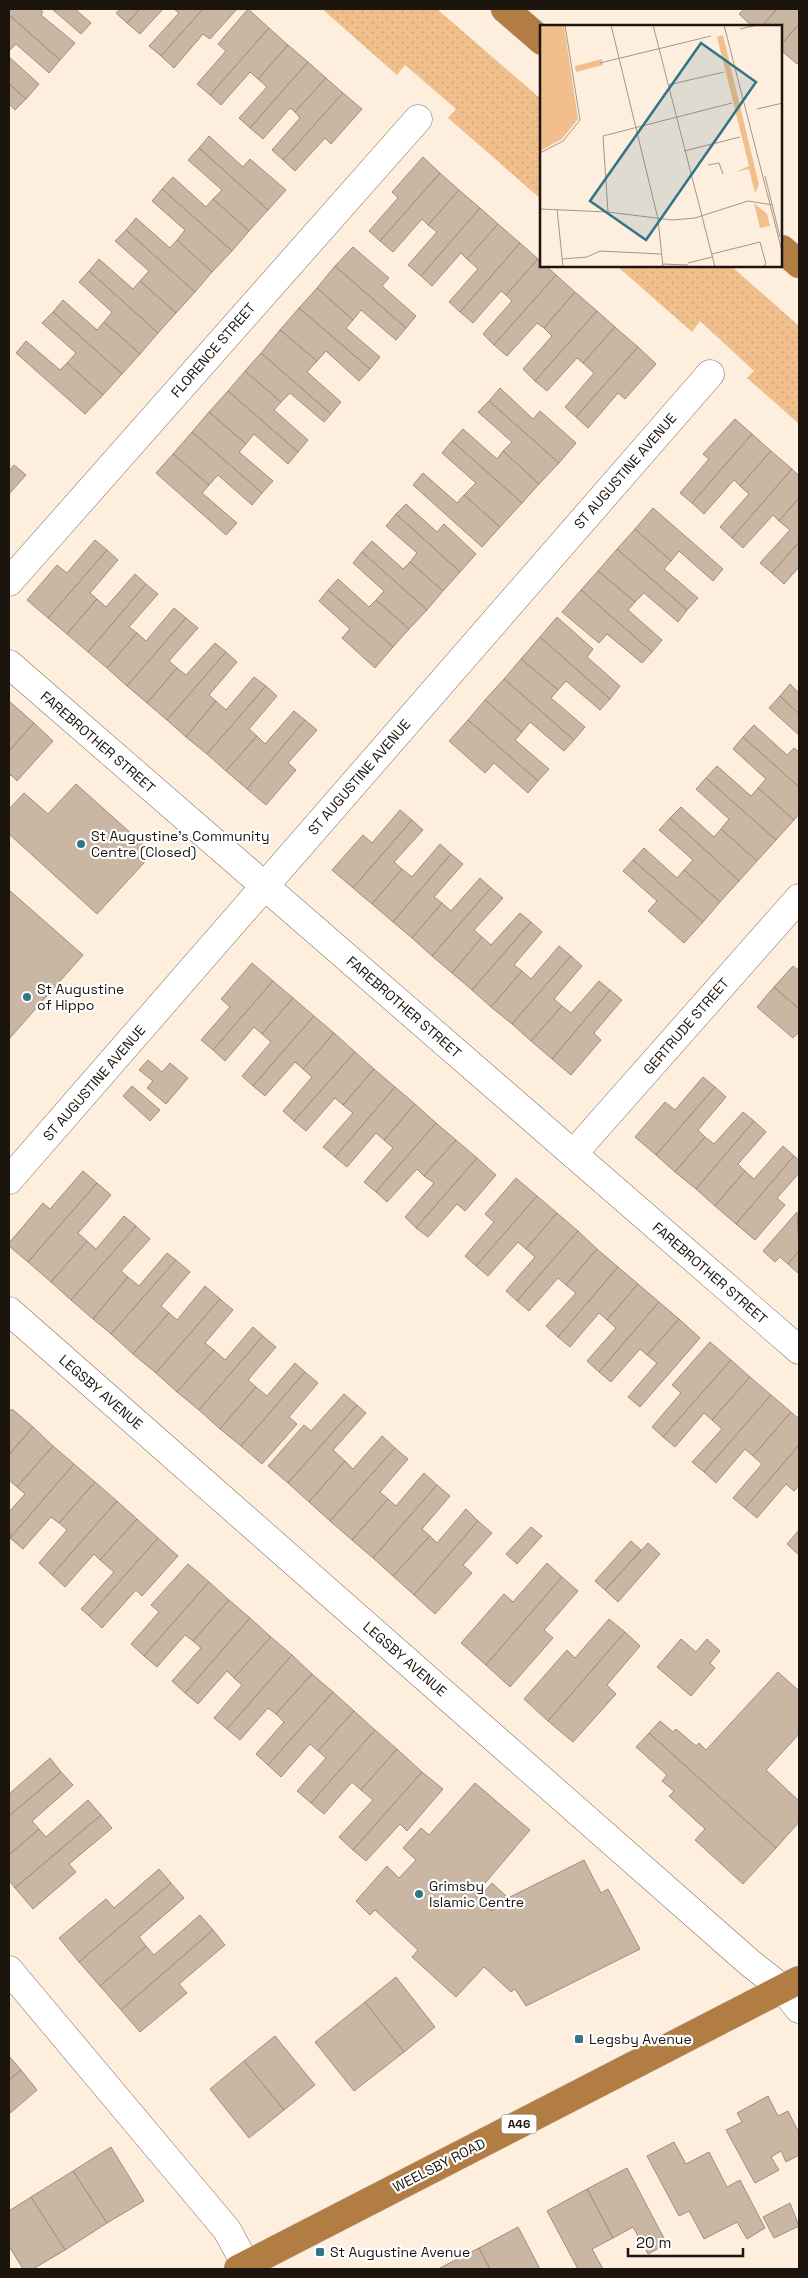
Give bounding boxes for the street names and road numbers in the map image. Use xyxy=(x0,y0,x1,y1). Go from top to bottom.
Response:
street label: FLORENCE STREET xyxy=(167,299,259,401)
street label: ST AUGUSTINE AVENUE xyxy=(570,409,680,533)
street label: FAREBROTHER STREET xyxy=(37,687,159,797)
street label: ST AUGUSTINE AVENUE xyxy=(304,715,414,839)
street label: FAREBROTHER STREET xyxy=(343,952,465,1062)
street label: GERTRUDE STREET xyxy=(639,974,733,1078)
street label: ST AUGUSTINE AVENUE xyxy=(39,1021,149,1145)
street label: FAREBROTHER STREET xyxy=(649,1218,771,1328)
street label: LEGSBY AVENUE xyxy=(55,1351,147,1433)
street label: LEGSBY AVENUE xyxy=(359,1618,451,1700)
road number: A46 xyxy=(502,2114,536,2134)
street label: WEELSBY ROAD xyxy=(390,2134,488,2196)

